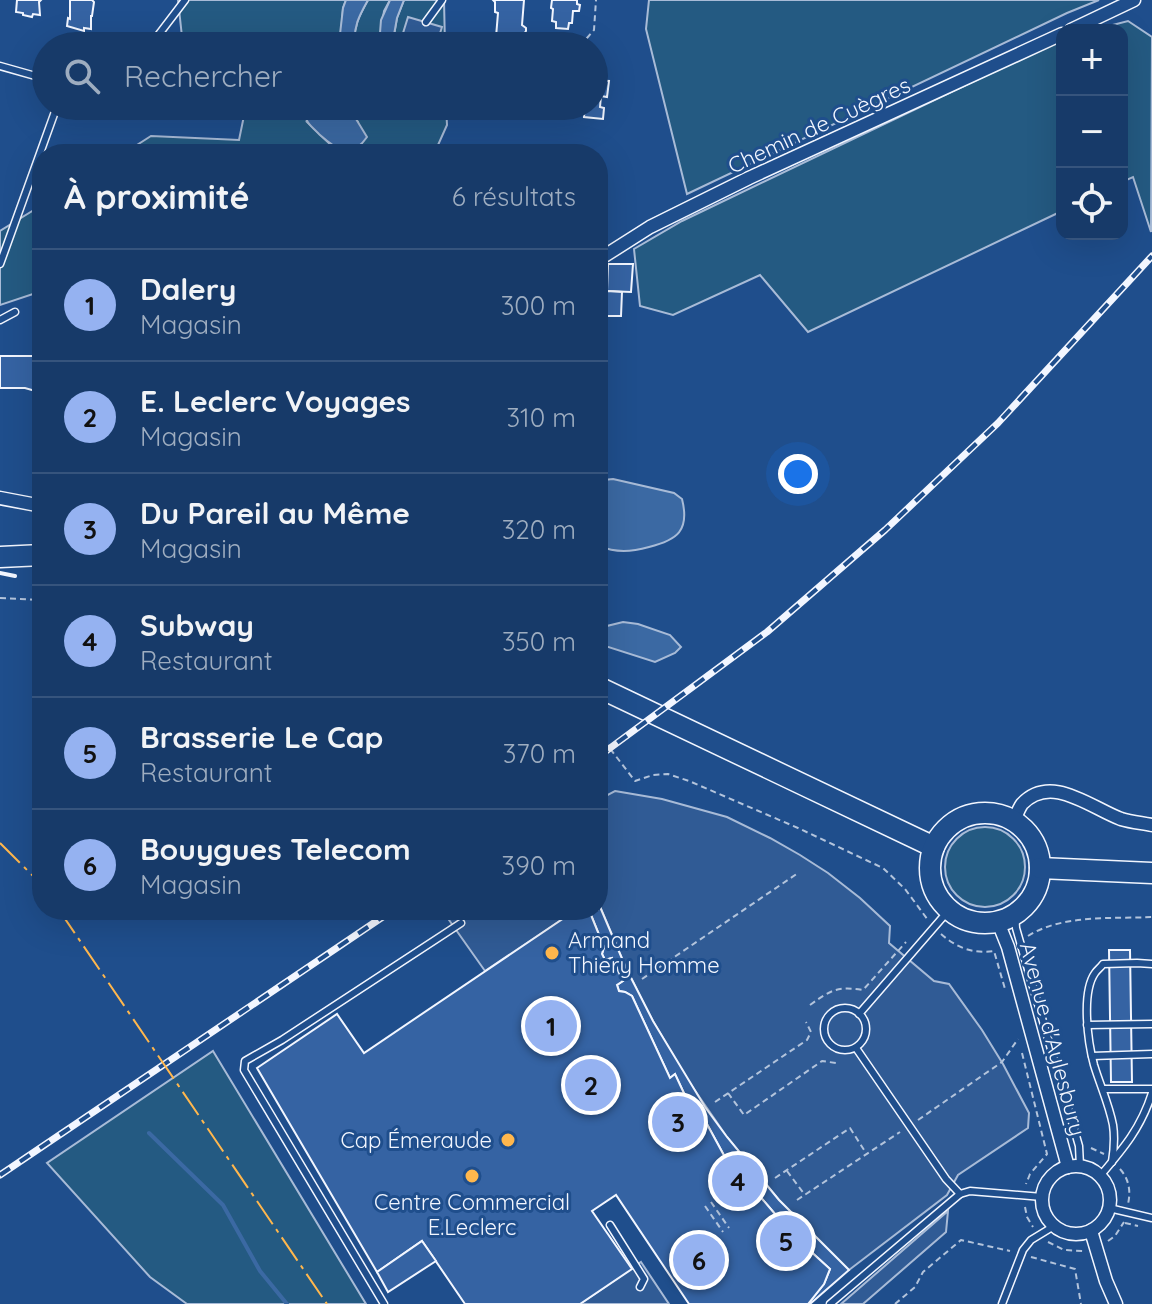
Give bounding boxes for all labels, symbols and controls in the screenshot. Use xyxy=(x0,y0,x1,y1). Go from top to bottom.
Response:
map controls xyxy=(1056,24,1128,240)
button: + xyxy=(1056,24,1128,96)
search box xyxy=(32,32,608,120)
icon: search xyxy=(60,54,104,98)
text: Rechercher xyxy=(124,57,282,95)
street label: Chemin de Cuègres xyxy=(723,70,915,180)
button: − xyxy=(1056,96,1128,168)
button: locate xyxy=(1056,168,1128,240)
text: À proximité xyxy=(64,175,250,218)
text: 6 résultats xyxy=(452,180,576,213)
text: Dalery xyxy=(140,270,236,308)
text: 1 xyxy=(85,289,95,322)
text: 300 m xyxy=(501,289,576,322)
text: Magasin xyxy=(140,308,242,341)
text: E. Leclerc Voyages xyxy=(140,382,411,420)
text: 2 xyxy=(83,401,97,434)
text: 310 m xyxy=(506,401,576,434)
text: Magasin xyxy=(140,420,242,453)
your location xyxy=(778,454,818,494)
text: Du Pareil au Même xyxy=(140,494,410,532)
text: 3 xyxy=(83,513,97,546)
text: 320 m xyxy=(502,513,576,546)
text: Magasin xyxy=(140,532,242,565)
text: Subway xyxy=(140,606,254,644)
text: 4 xyxy=(82,625,98,658)
text: 350 m xyxy=(502,625,576,658)
text: Restaurant xyxy=(140,644,273,677)
text: Brasserie Le Cap xyxy=(140,718,383,756)
text: 5 xyxy=(83,737,97,770)
text: 370 m xyxy=(503,737,576,770)
text: Restaurant xyxy=(140,756,273,789)
text: Bouygues Telecom xyxy=(140,830,411,868)
text: 6 xyxy=(83,849,97,882)
text: 390 m xyxy=(502,849,576,882)
text: Magasin xyxy=(140,868,242,901)
place label: Armand Thiery Homme xyxy=(568,926,720,979)
street label: Avenue d'Aylesbury xyxy=(1014,939,1092,1139)
marker: Armand Thiery Homme xyxy=(543,944,561,962)
pin: 1 xyxy=(525,996,577,1056)
pin: 2 xyxy=(565,1055,617,1115)
pin: 3 xyxy=(652,1092,704,1152)
place label: Cap Émeraude xyxy=(340,1126,492,1154)
marker: Cap Émeraude xyxy=(499,1131,517,1149)
pin: 4 xyxy=(712,1151,764,1211)
marker: Centre Commercial E.Leclerc xyxy=(463,1167,481,1185)
place label: Centre Commercial E.Leclerc xyxy=(374,1188,570,1241)
pin: 5 xyxy=(760,1211,812,1271)
pin: 6 xyxy=(673,1230,725,1290)

